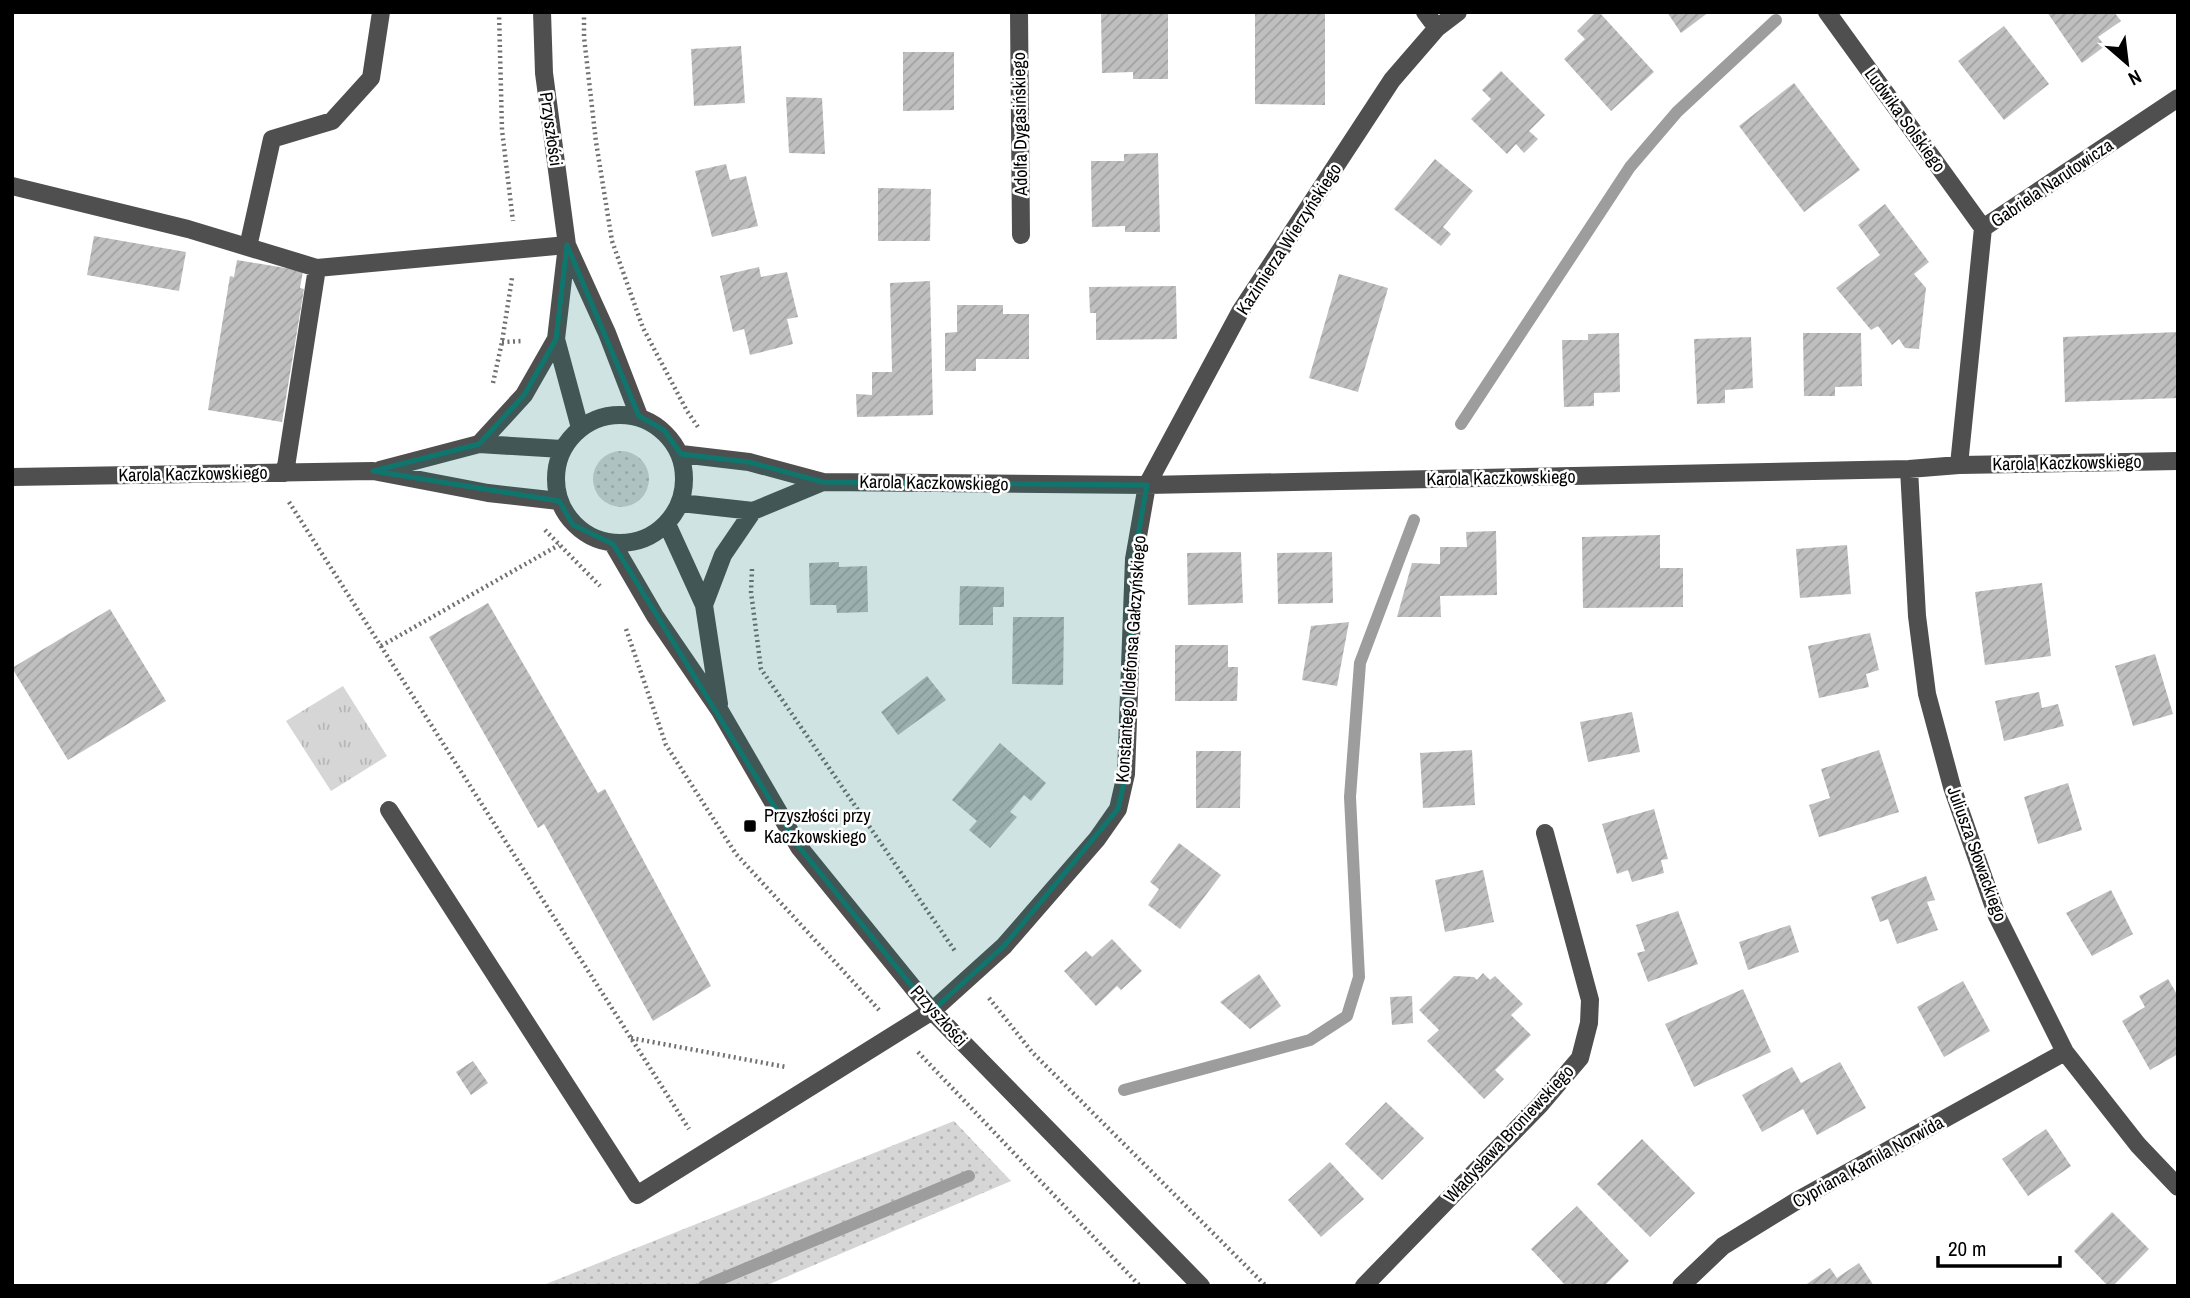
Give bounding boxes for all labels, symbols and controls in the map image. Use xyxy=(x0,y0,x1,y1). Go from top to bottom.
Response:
north arrow xyxy=(2092,28,2162,98)
street label: Adolfa Dygasińskiego xyxy=(1006,52,1033,197)
street label: Ludwika Solskiego xyxy=(1859,62,1952,177)
text: N xyxy=(2124,64,2146,92)
street label: Przyszłości xyxy=(534,90,569,168)
street label: Gabriela Narutowicza xyxy=(1986,132,2118,233)
street label: Kazimierza Wierzyńskiego xyxy=(1230,158,1347,319)
street label: Karola Kaczkowskiego xyxy=(1992,449,2142,476)
street label: Karola Kaczkowskiego xyxy=(118,460,268,487)
street label: Karola Kaczkowskiego xyxy=(1426,464,1576,491)
street label: Karola Kaczkowskiego xyxy=(859,469,1009,496)
street label: Konstantego Ildefonsa Gałczyńskiego xyxy=(1109,534,1152,783)
street label: Juliusza Słowackiego xyxy=(1941,783,2013,925)
place label: Przyszłości przy Kaczkowskiego xyxy=(764,803,871,849)
marker: Przyszłości przy Kaczkowskiego xyxy=(742,818,758,834)
street label: Przyszłości xyxy=(905,980,974,1052)
street label: Władysława Broniewskiego xyxy=(1438,1059,1579,1208)
street label: Cypriana Kamila Norwida xyxy=(1788,1110,1948,1213)
scale bar xyxy=(1938,1224,2060,1268)
text: 20 m xyxy=(1948,1234,1986,1263)

